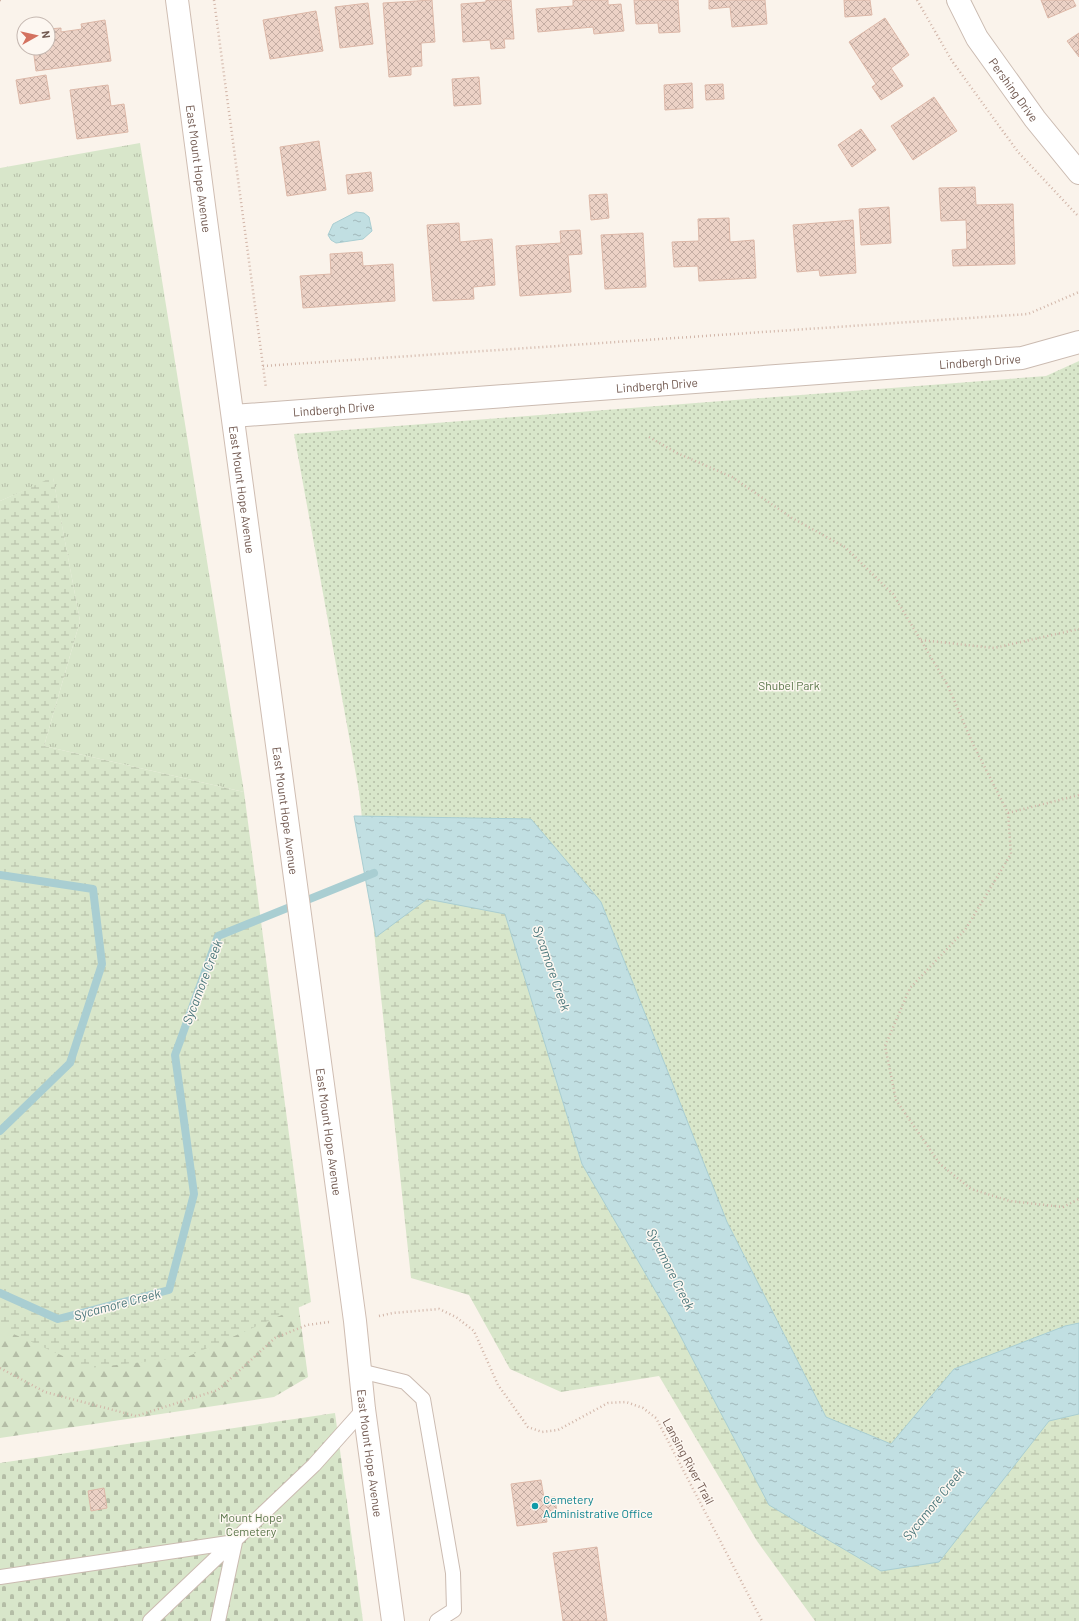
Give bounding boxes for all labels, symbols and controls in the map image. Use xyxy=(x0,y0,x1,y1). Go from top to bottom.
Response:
north arrow xyxy=(16,16,56,56)
text: N xyxy=(39,30,53,39)
street label: Pershing Drive xyxy=(986,55,1042,124)
street label: East Mount Hope Avenue xyxy=(184,104,215,233)
street label: Lindbergh Drive xyxy=(939,351,1021,371)
street label: Lindbergh Drive xyxy=(615,375,698,395)
street label: Lindbergh Drive xyxy=(292,399,375,419)
street label: East Mount Hope Avenue xyxy=(227,425,258,554)
park label: Shubel Park xyxy=(758,678,820,692)
street label: East Mount Hope Avenue xyxy=(270,746,301,875)
water label: Sycamore Creek xyxy=(530,923,574,1013)
water label: Sycamore Creek xyxy=(179,937,226,1027)
street label: East Mount Hope Avenue xyxy=(314,1067,345,1197)
water label: Sycamore Creek xyxy=(644,1226,699,1313)
water label: Sycamore Creek xyxy=(72,1285,163,1323)
street label: East Mount Hope Avenue xyxy=(355,1389,386,1518)
street label: Lansing River Trail xyxy=(660,1416,718,1506)
water label: Sycamore Creek xyxy=(899,1464,968,1544)
place label: Cemetery Administrative Office xyxy=(543,1492,653,1520)
marker: Cemetery Administrative Office xyxy=(530,1501,540,1511)
park label: Mount Hope Cemetery xyxy=(220,1510,282,1538)

